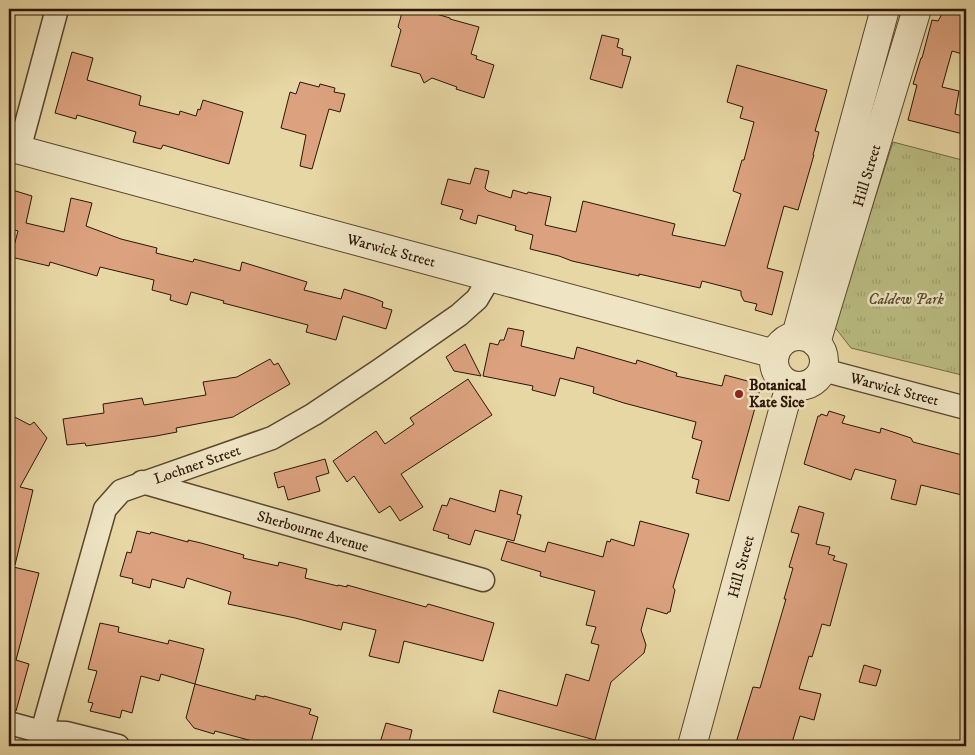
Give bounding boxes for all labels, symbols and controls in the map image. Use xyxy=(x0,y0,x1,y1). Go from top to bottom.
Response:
street label: Hill Street xyxy=(849,142,886,209)
street label: Warwick Street xyxy=(344,229,438,272)
park label: Caldew Park xyxy=(868,290,945,309)
street label: Warwick Street xyxy=(847,368,941,410)
place label: Botanical Kate Sice xyxy=(749,376,807,412)
marker: Botanical Kate Sice xyxy=(733,388,745,400)
street label: Lochner Street xyxy=(151,441,243,489)
street label: Sherbourne Avenue xyxy=(255,507,371,557)
street label: Hill Street xyxy=(724,533,759,600)

